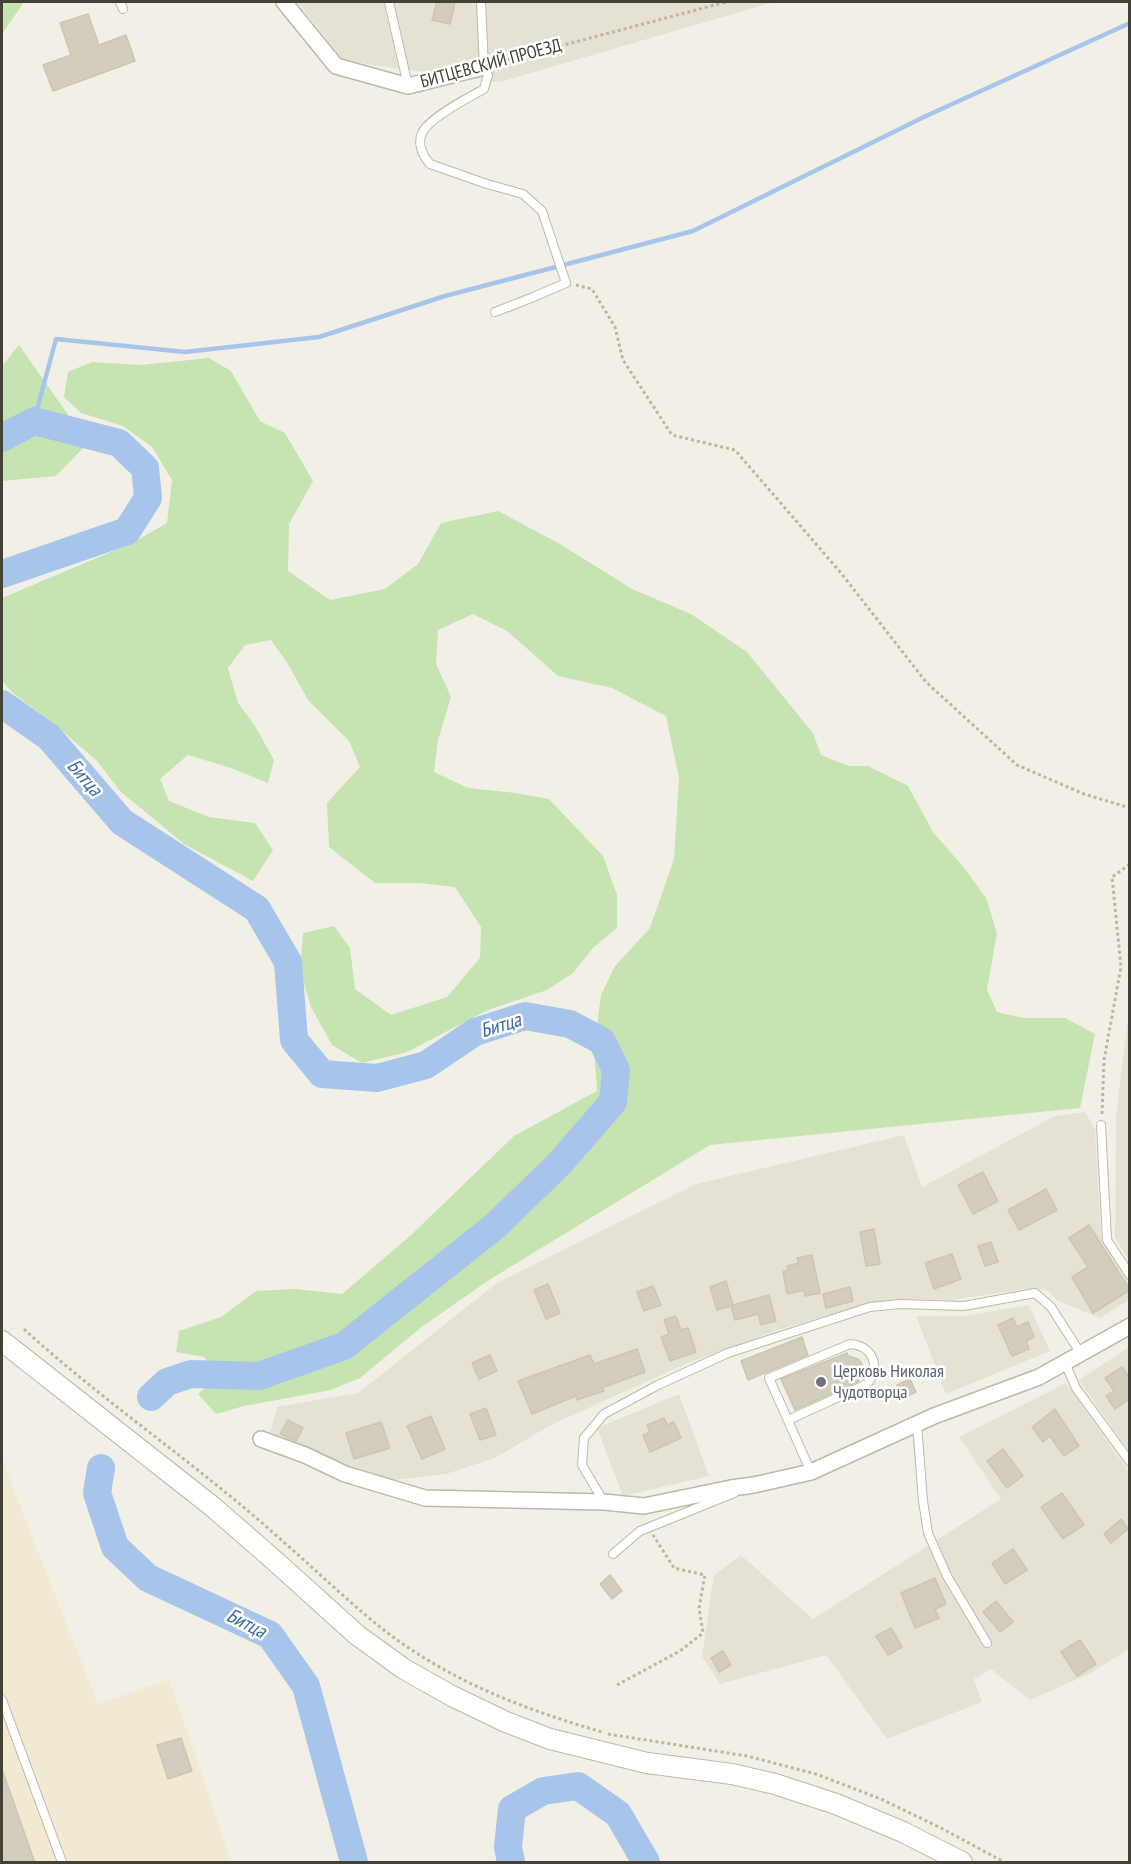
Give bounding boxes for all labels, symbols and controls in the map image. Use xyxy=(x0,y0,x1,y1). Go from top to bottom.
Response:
street label: БИТЦЕВСКИЙ ПРОЕЗД xyxy=(418,35,564,93)
water label: Битца xyxy=(62,755,106,801)
water label: Битца xyxy=(478,1009,524,1043)
place label: Церковь Николая Чудотворца xyxy=(833,1361,944,1404)
marker: Церковь Николая Чудотворца xyxy=(814,1375,828,1389)
water label: Битца xyxy=(222,1604,270,1644)

